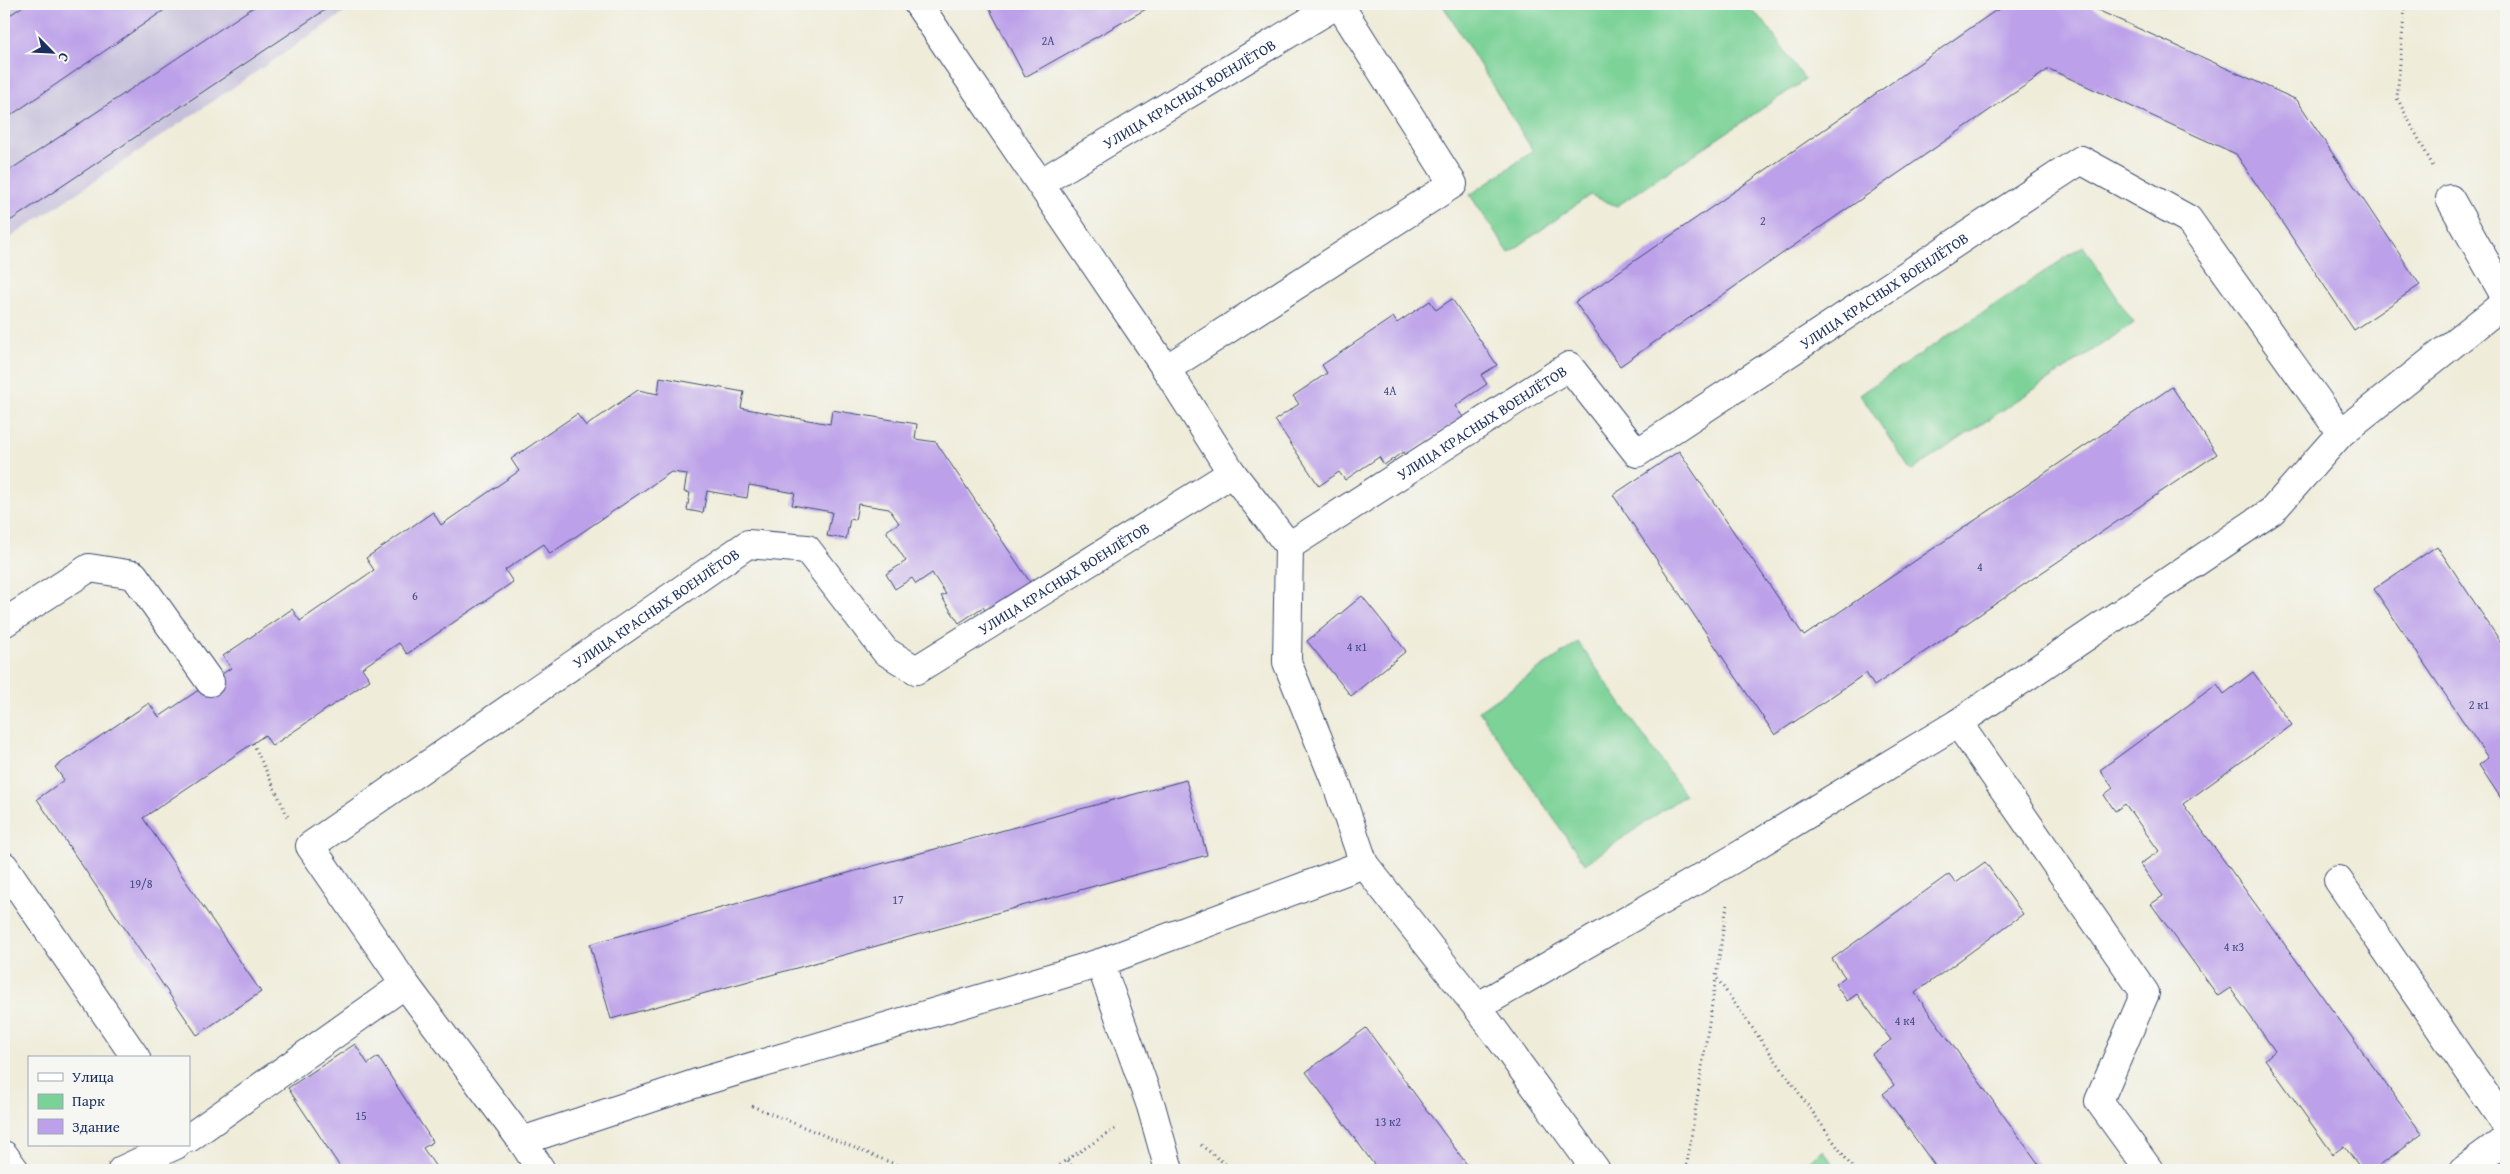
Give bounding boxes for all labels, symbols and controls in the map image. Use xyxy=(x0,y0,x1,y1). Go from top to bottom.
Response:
north arrow xyxy=(28,28,78,78)
house number: 2А xyxy=(1041,32,1055,49)
street label: УЛИЦА КРАСНЫХ ВОЕНЛЁТОВ xyxy=(1099,33,1279,153)
text: С xyxy=(53,50,75,65)
house number: 2 xyxy=(1760,212,1766,229)
street label: УЛИЦА КРАСНЫХ ВОЕНЛЁТОВ xyxy=(1795,227,1972,353)
street label: УЛИЦА КРАСНЫХ ВОЕНЛЁТОВ xyxy=(1393,360,1571,485)
house number: 4А xyxy=(1383,382,1397,399)
street label: УЛИЦА КРАСНЫХ ВОЕНЛЁТОВ xyxy=(974,517,1153,639)
street label: УЛИЦА КРАСНЫХ ВОЕНЛЁТОВ xyxy=(568,543,743,672)
house number: 4 xyxy=(1977,558,1983,575)
house number: 6 xyxy=(412,587,418,604)
house number: 4 к1 xyxy=(1347,638,1367,655)
house number: 2 к1 xyxy=(2469,696,2489,713)
house number: 19/8 xyxy=(130,875,153,892)
house number: 17 xyxy=(892,891,904,908)
house number: 4 к3 xyxy=(2224,938,2244,955)
house number: 4 к4 xyxy=(1895,1012,1915,1029)
legend xyxy=(28,1056,190,1146)
text: Улица xyxy=(72,1066,115,1087)
text: Парк xyxy=(72,1090,105,1111)
house number: 15 xyxy=(355,1107,367,1124)
house number: 13 к2 xyxy=(1375,1113,1401,1130)
text: Здание xyxy=(72,1116,120,1137)

